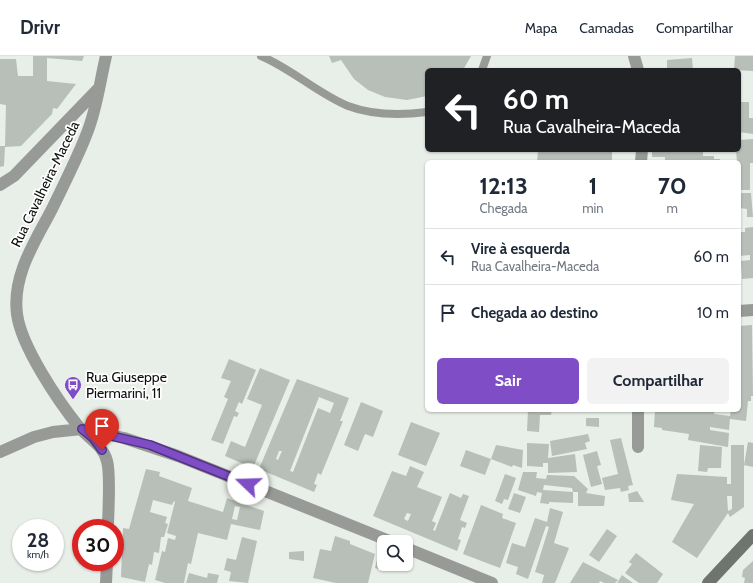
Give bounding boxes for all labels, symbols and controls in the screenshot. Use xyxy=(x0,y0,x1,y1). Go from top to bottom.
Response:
text: Drivr xyxy=(20,16,60,39)
text: Mapa xyxy=(525,19,557,37)
text: Camadas xyxy=(579,19,634,37)
text: Compartilhar xyxy=(656,19,733,37)
text: 60 m xyxy=(503,82,569,116)
icon: left xyxy=(437,84,489,136)
text: Rua Cavalheira-Maceda xyxy=(503,116,680,138)
street label: Rua Cavalheira-Maceda xyxy=(7,118,83,250)
text: 12:13 xyxy=(479,171,528,200)
text: 1 xyxy=(588,171,597,200)
text: 70 xyxy=(658,171,687,200)
text: Chegada xyxy=(480,200,528,216)
text: min xyxy=(582,200,604,216)
text: m xyxy=(667,200,678,216)
text: Vire à esquerda xyxy=(471,240,570,258)
icon: left xyxy=(437,246,459,268)
text: 60 m xyxy=(693,248,729,266)
text: Rua Cavalheira-Maceda xyxy=(471,258,599,274)
icon: arrive xyxy=(437,302,459,324)
text: Chegada ao destino xyxy=(471,304,598,322)
text: 10 m xyxy=(697,304,729,322)
button: Sair xyxy=(437,358,579,404)
button: Compartilhar xyxy=(587,358,729,404)
place label: Rua Giuseppe Piermarini, 11 xyxy=(86,368,167,402)
bus stop icon: Rua Giuseppe Piermarini, 11 xyxy=(63,375,83,400)
pin xyxy=(85,409,119,450)
icon: arrive xyxy=(91,415,113,437)
position arrow xyxy=(227,463,269,505)
speed limit sign: 30 xyxy=(72,519,124,571)
text: 28 xyxy=(27,528,49,552)
map controls xyxy=(377,535,413,571)
button: search xyxy=(377,535,413,571)
text: km/h xyxy=(27,548,49,561)

